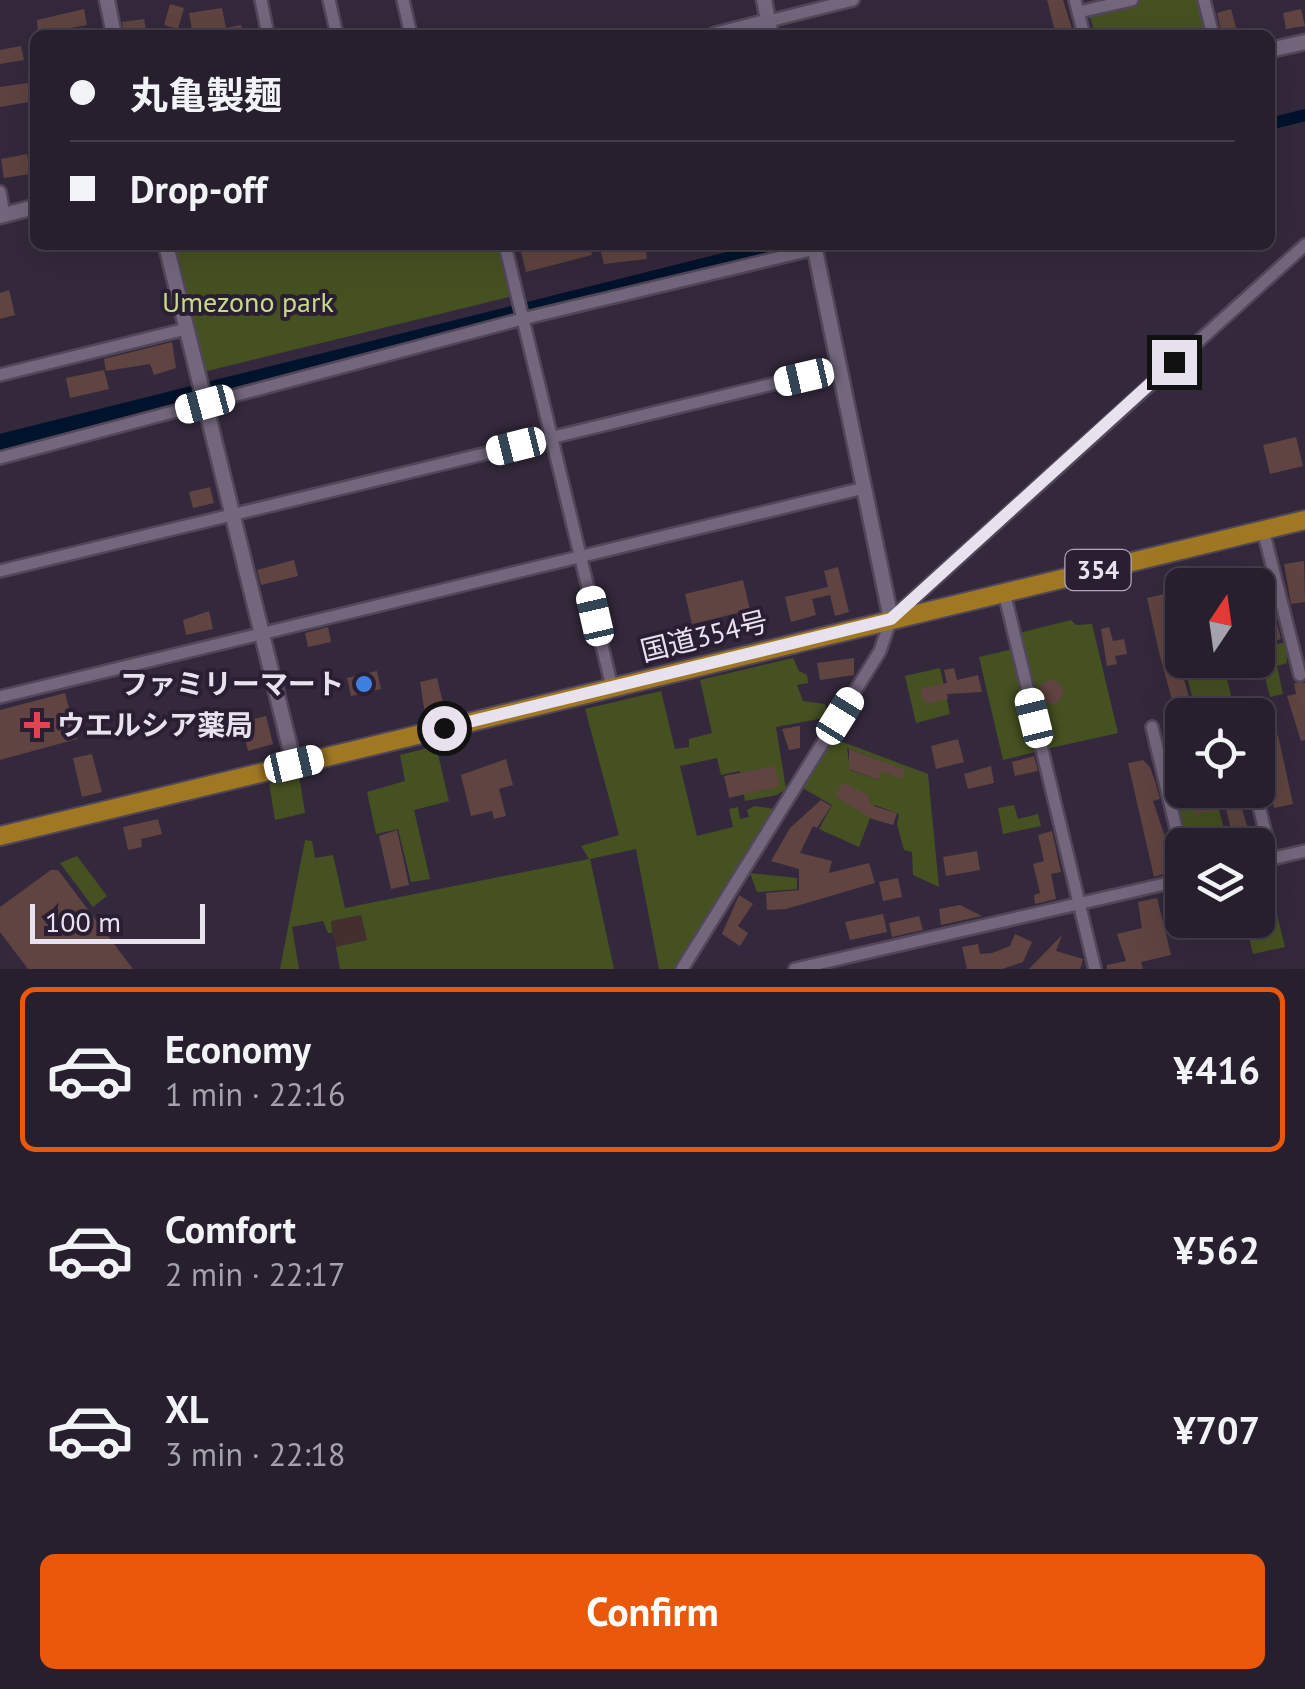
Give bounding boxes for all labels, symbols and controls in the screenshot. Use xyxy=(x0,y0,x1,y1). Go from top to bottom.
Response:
text: 丸亀製麺 xyxy=(130,70,282,119)
text: Drop-off xyxy=(130,164,267,213)
park label: Umezono park xyxy=(162,283,334,320)
route end xyxy=(1152,340,1197,385)
car xyxy=(771,356,837,398)
car xyxy=(172,382,238,426)
car xyxy=(483,424,549,468)
road number: 354 xyxy=(1066,550,1130,590)
north arrow xyxy=(1165,568,1275,678)
map controls xyxy=(1165,568,1275,938)
car xyxy=(574,583,616,649)
street label: 国道354号 xyxy=(636,602,771,669)
place label: ファミリーマート xyxy=(120,665,344,702)
marker: ファミリーマート xyxy=(353,673,375,695)
car xyxy=(811,683,869,749)
car xyxy=(1012,685,1056,751)
button: locate xyxy=(1165,698,1275,808)
place label: ウエルシア薬局 xyxy=(57,706,253,743)
route start xyxy=(422,706,467,751)
marker: ウエルシア薬局 xyxy=(26,714,48,736)
car xyxy=(261,743,327,785)
button: layers xyxy=(1165,828,1275,938)
scale bar xyxy=(30,899,205,944)
text: 100 m xyxy=(45,903,121,940)
text: Economy xyxy=(165,1024,311,1073)
icon: car xyxy=(45,1025,135,1115)
text: ¥416 xyxy=(1174,1045,1260,1094)
text: 1 min · 22:16 xyxy=(165,1073,345,1115)
text: Comfort xyxy=(165,1204,296,1253)
icon: car xyxy=(45,1205,135,1295)
text: ¥562 xyxy=(1174,1225,1260,1274)
text: 2 min · 22:17 xyxy=(165,1253,345,1295)
text: XL xyxy=(165,1384,209,1433)
icon: car xyxy=(45,1385,135,1475)
text: ¥707 xyxy=(1174,1405,1260,1454)
text: 3 min · 22:18 xyxy=(165,1433,345,1475)
button: Confirm xyxy=(40,1554,1265,1669)

